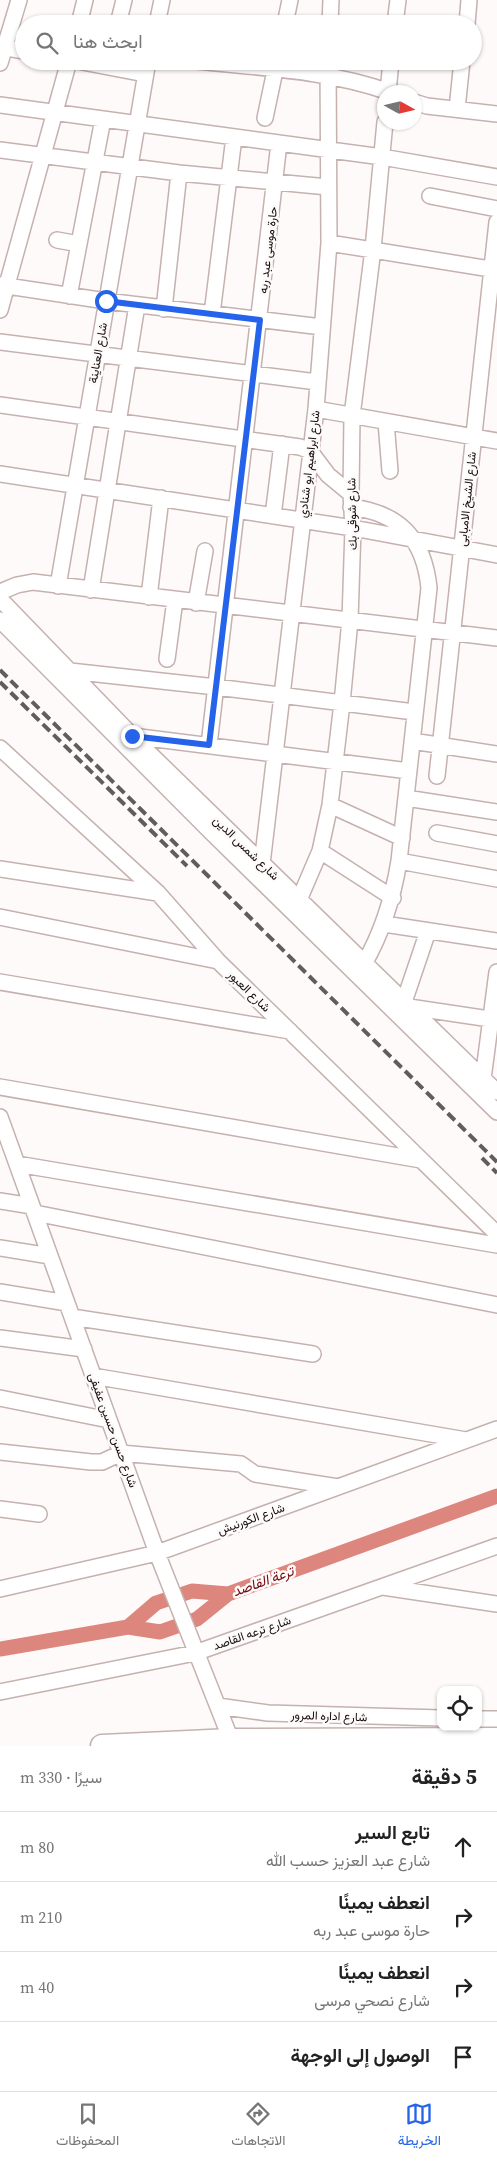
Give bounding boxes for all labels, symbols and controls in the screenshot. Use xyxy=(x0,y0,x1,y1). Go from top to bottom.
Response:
search box xyxy=(15,15,482,70)
text: ابحث هنا xyxy=(73,28,143,54)
icon: search xyxy=(33,29,61,57)
north arrow xyxy=(377,85,422,130)
street label: حارة موسى عبد ربه xyxy=(255,206,281,294)
route start xyxy=(95,290,118,313)
street label: شارع العناينة xyxy=(85,321,112,385)
street label: شارع ابراهيم ابو شنادي xyxy=(294,409,326,519)
street label: شارع الشيخ الامبابى xyxy=(454,451,481,547)
street label: شارع شوقى بك xyxy=(343,478,362,550)
route end xyxy=(121,725,144,748)
street label: شارع شمس الدين xyxy=(209,812,283,884)
street label: شارع العبور xyxy=(223,966,274,1016)
street label: شارع حسن حسين عفيفى xyxy=(84,1370,141,1490)
street label: شارع الكورنيش xyxy=(215,1499,287,1540)
water label: ترعة القاصد xyxy=(230,1560,298,1601)
street label: شارع ترعه القاصد xyxy=(211,1612,293,1655)
map controls xyxy=(437,1686,482,1731)
button: locate xyxy=(437,1686,482,1731)
street label: شارع اداره المرور xyxy=(289,1707,368,1726)
text: 5 دقيقة xyxy=(412,1762,477,1791)
text: سيرًا · 330 m xyxy=(20,1766,102,1788)
text: تابع السير xyxy=(355,1819,430,1845)
icon: ahead xyxy=(449,1833,477,1861)
text: 80 m xyxy=(20,1836,54,1858)
text: شارع عبد العزيز حسب الله xyxy=(266,1849,430,1871)
text: انعطف يمينًا xyxy=(338,1889,430,1915)
icon: right xyxy=(449,1903,477,1931)
text: 210 m xyxy=(20,1906,62,1928)
text: حارة موسى عبد ربه xyxy=(313,1919,430,1941)
text: انعطف يمينًا xyxy=(338,1959,430,1985)
icon: right xyxy=(449,1973,477,2001)
text: 40 m xyxy=(20,1976,54,1998)
text: شارع نصحي مرسى xyxy=(314,1989,430,2011)
text: الوصول إلى الوجهة xyxy=(291,2042,430,2068)
icon: arrive xyxy=(449,2043,477,2071)
tab: المحفوظات xyxy=(56,2100,119,2153)
tab: الاتجاهات xyxy=(231,2100,286,2153)
tab: الخريطة xyxy=(398,2100,441,2153)

